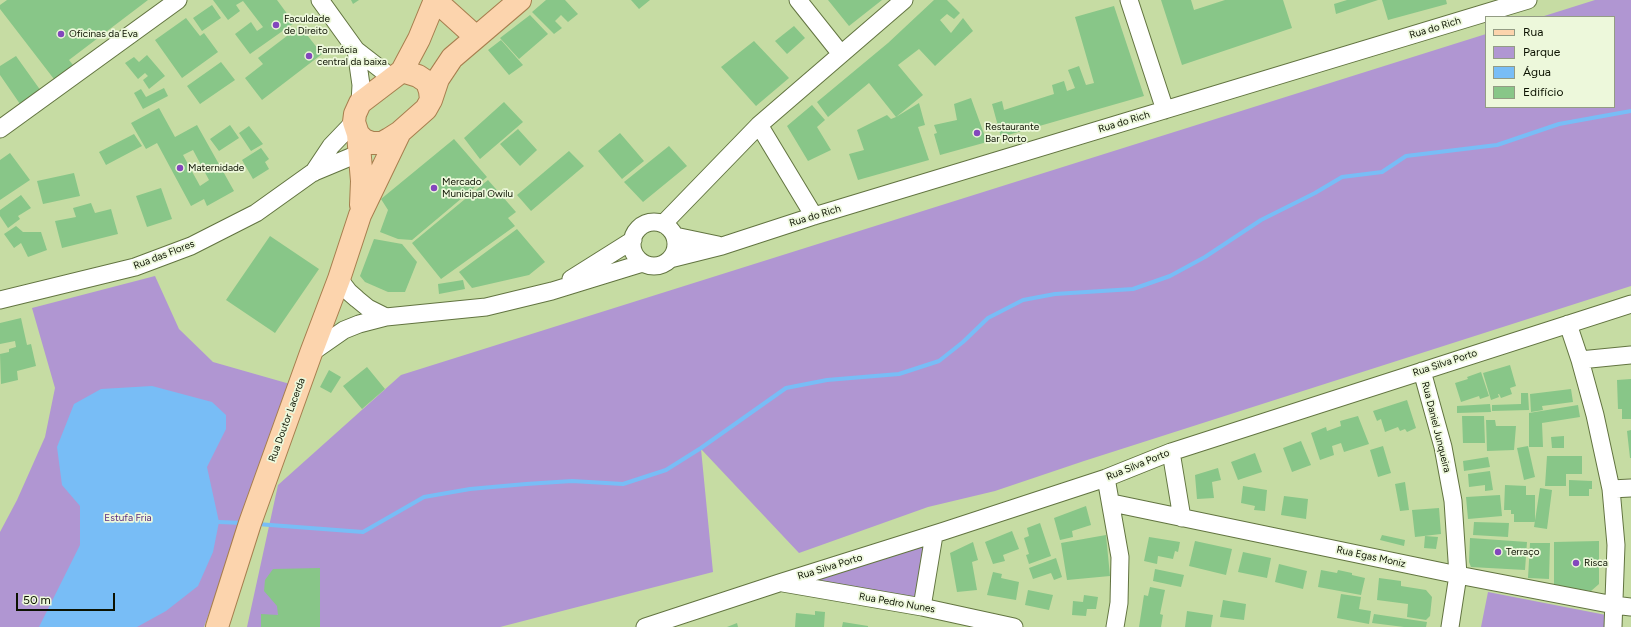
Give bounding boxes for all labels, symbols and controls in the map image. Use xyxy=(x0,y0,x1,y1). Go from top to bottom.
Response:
place label: Faculdade de Direito xyxy=(284,13,330,36)
street label: Rua do Rich xyxy=(1408,14,1462,42)
legend xyxy=(1485,16,1615,108)
marker: Faculdade de Direito xyxy=(271,20,281,30)
text: Rua xyxy=(1523,25,1543,39)
place label: Oficinas da Eva xyxy=(69,28,138,40)
marker: Oficinas da Eva xyxy=(56,29,66,39)
place label: Farmácia central da baixa xyxy=(317,44,387,68)
text: Parque xyxy=(1523,45,1560,59)
marker: Farmácia central da baixa xyxy=(304,51,314,61)
text: Água xyxy=(1523,65,1551,79)
text: Edifício xyxy=(1523,85,1563,99)
street label: Rua do Rich xyxy=(1097,108,1151,136)
place label: Restaurante Bar Porto xyxy=(985,121,1039,144)
marker: Restaurante Bar Porto xyxy=(972,128,982,138)
place label: Maternidade xyxy=(188,162,244,174)
marker: Maternidade xyxy=(175,163,185,173)
place label: Mercado Municipal Owilu xyxy=(442,176,513,200)
marker: Mercado Municipal Owilu xyxy=(429,183,439,193)
street label: Rua do Rich xyxy=(788,202,842,230)
street label: Rua das Flores xyxy=(132,238,196,272)
street label: Rua Silva Porto xyxy=(1411,347,1479,379)
street label: Rua Doutor Lacerda xyxy=(266,376,308,464)
street label: Rua Daniel Junqueira xyxy=(1419,380,1453,474)
street label: Rua Silva Porto xyxy=(1105,447,1171,483)
park label: Estufa Fria xyxy=(104,512,152,524)
street label: Rua Egas Moniz xyxy=(1335,544,1407,570)
place label: Terraço xyxy=(1506,546,1539,558)
marker: Terraço xyxy=(1493,547,1503,557)
street label: Rua Silva Porto xyxy=(796,551,864,583)
place label: Risca xyxy=(1584,557,1608,569)
marker: Risca xyxy=(1571,558,1581,568)
scale bar xyxy=(18,585,117,611)
street label: Rua Pedro Nunes xyxy=(858,590,936,616)
text: 50 m xyxy=(23,593,51,607)

